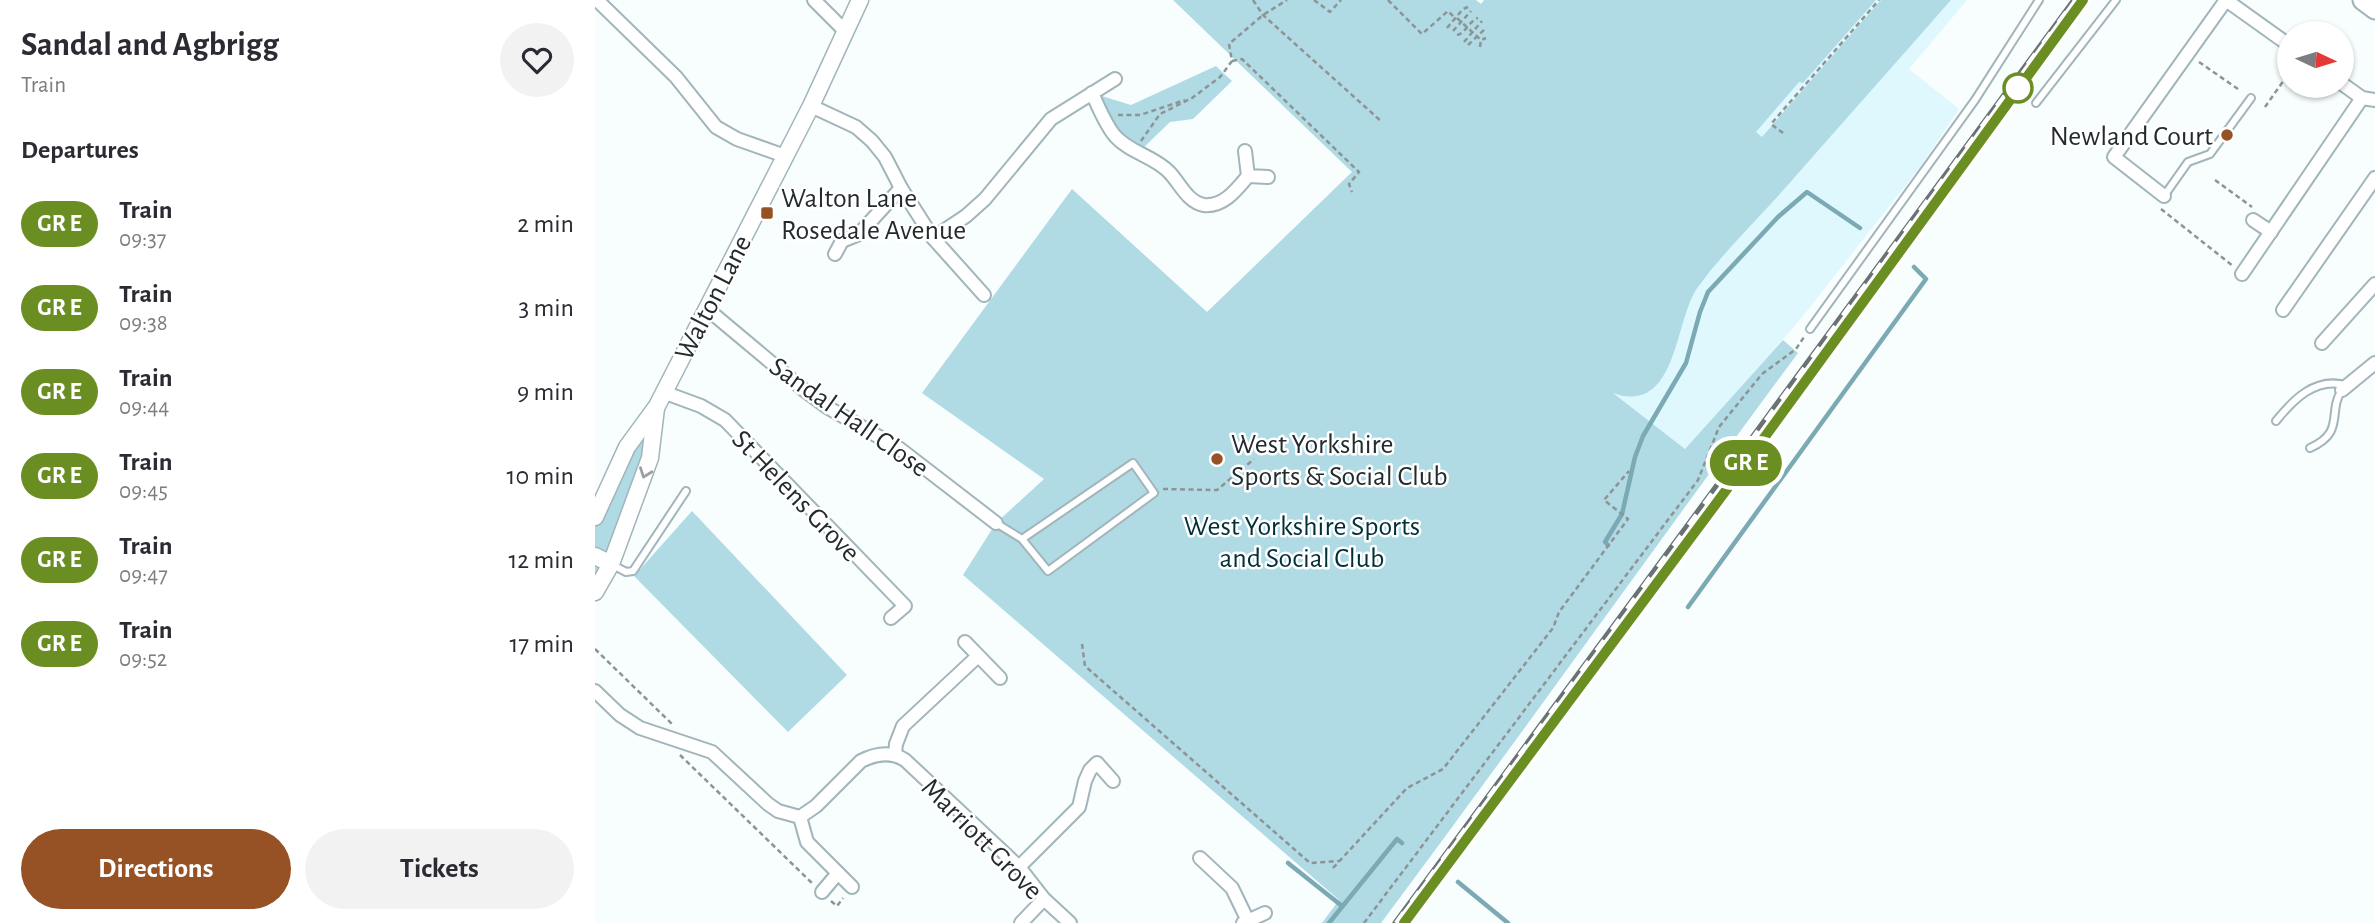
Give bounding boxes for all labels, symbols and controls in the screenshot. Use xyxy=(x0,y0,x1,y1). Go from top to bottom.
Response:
north arrow xyxy=(2277,21,2354,98)
map controls xyxy=(2277,21,2354,98)
button: heart xyxy=(500,23,574,97)
text: Sandal and Agbrigg xyxy=(21,29,279,62)
unlabelled marker xyxy=(2003,73,2033,103)
text: Train xyxy=(21,74,66,97)
place label: Newland Court xyxy=(2050,123,2213,151)
marker: Newland Court xyxy=(2219,127,2235,143)
text: Departures xyxy=(21,137,139,163)
place label: Walton Lane Rosedale Avenue xyxy=(781,185,966,245)
text: Train xyxy=(119,197,172,223)
marker: Walton Lane Rosedale Avenue xyxy=(759,205,775,221)
text: 2 min xyxy=(517,211,574,237)
text: GR E xyxy=(37,212,82,236)
text: 09:37 xyxy=(119,228,166,251)
street label: Walton Lane xyxy=(670,231,757,365)
text: Train xyxy=(119,281,172,307)
text: 3 min xyxy=(518,295,574,321)
text: GR E xyxy=(37,296,82,320)
text: 09:38 xyxy=(119,312,168,335)
street label: Sandal Hall Close xyxy=(764,352,934,483)
text: Train xyxy=(119,365,172,391)
text: 9 min xyxy=(517,379,574,405)
text: GR E xyxy=(37,380,82,404)
text: 09:44 xyxy=(119,396,169,419)
street label: St Helens Grove xyxy=(726,425,865,567)
place label: West Yorkshire Sports & Social Club xyxy=(1231,431,1448,491)
line badge: GR E xyxy=(1697,440,1795,486)
text: Train xyxy=(119,449,172,475)
marker: West Yorkshire Sports & Social Club xyxy=(1209,451,1225,467)
text: GR E xyxy=(1724,451,1768,475)
text: 10 min xyxy=(507,463,574,489)
text: GR E xyxy=(37,464,82,488)
one-way arrow xyxy=(639,466,653,478)
text: 09:45 xyxy=(119,480,168,503)
park label: West Yorkshire Sports and Social Club xyxy=(1184,513,1420,573)
text: Train xyxy=(119,533,172,559)
text: 12 min xyxy=(508,547,574,573)
text: GR E xyxy=(37,548,82,572)
text: 09:47 xyxy=(119,564,168,587)
text: Train xyxy=(119,617,172,643)
text: 17 min xyxy=(509,631,574,657)
text: GR E xyxy=(37,632,82,656)
text: 09:52 xyxy=(119,648,167,671)
street label: Marriott Grove xyxy=(916,773,1048,905)
button: Directions xyxy=(21,829,291,909)
button: Tickets xyxy=(305,829,574,909)

